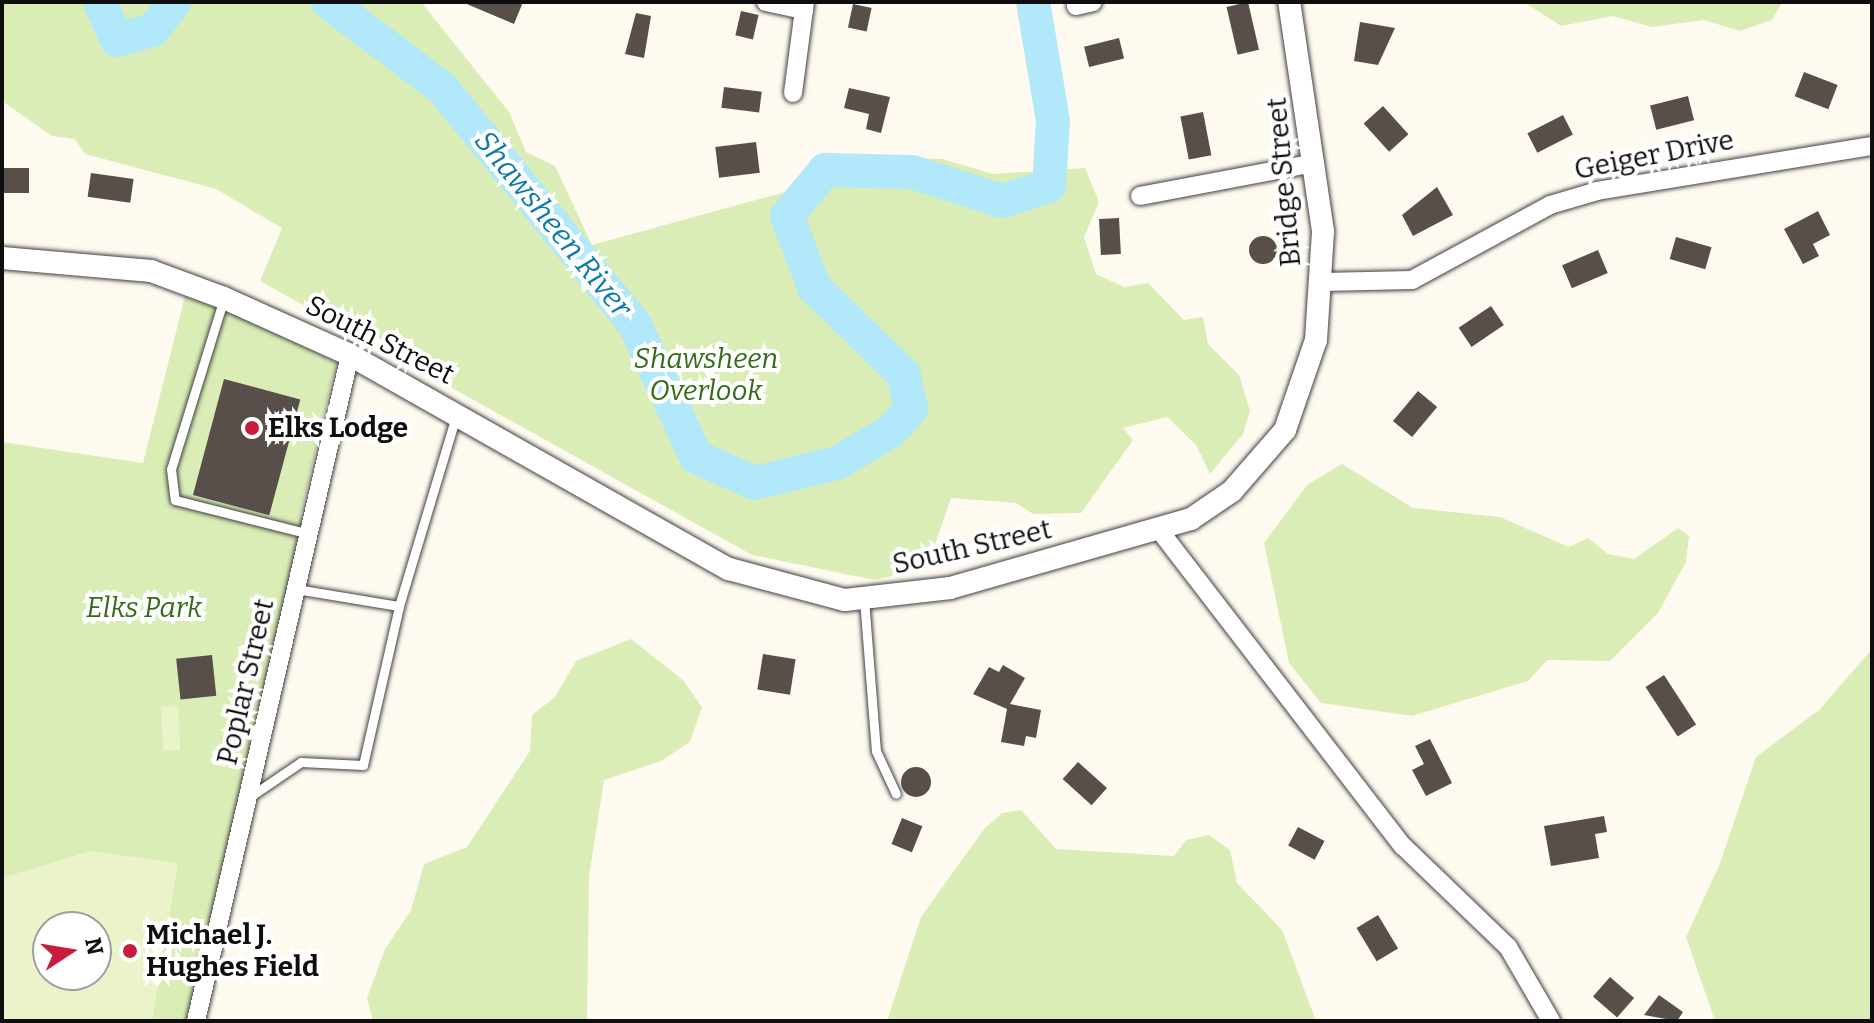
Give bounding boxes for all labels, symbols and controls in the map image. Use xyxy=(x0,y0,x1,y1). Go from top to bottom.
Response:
street label: Bridge Street xyxy=(1260,96,1308,268)
street label: Geiger Drive xyxy=(1571,123,1737,187)
water label: Shawsheen River xyxy=(467,124,639,324)
street label: South Street xyxy=(300,288,460,392)
park label: Shawsheen Overlook xyxy=(634,342,778,408)
place label: Elks Lodge xyxy=(268,411,408,445)
marker: Elks Lodge xyxy=(243,419,261,437)
street label: South Street xyxy=(889,512,1055,582)
park label: Elks Park xyxy=(86,591,202,625)
street label: Poplar Street xyxy=(211,596,281,768)
north arrow xyxy=(32,911,112,991)
place label: Michael J. Hughes Field xyxy=(146,918,319,984)
text: N xyxy=(79,935,109,957)
marker: Michael J. Hughes Field xyxy=(121,942,139,960)

